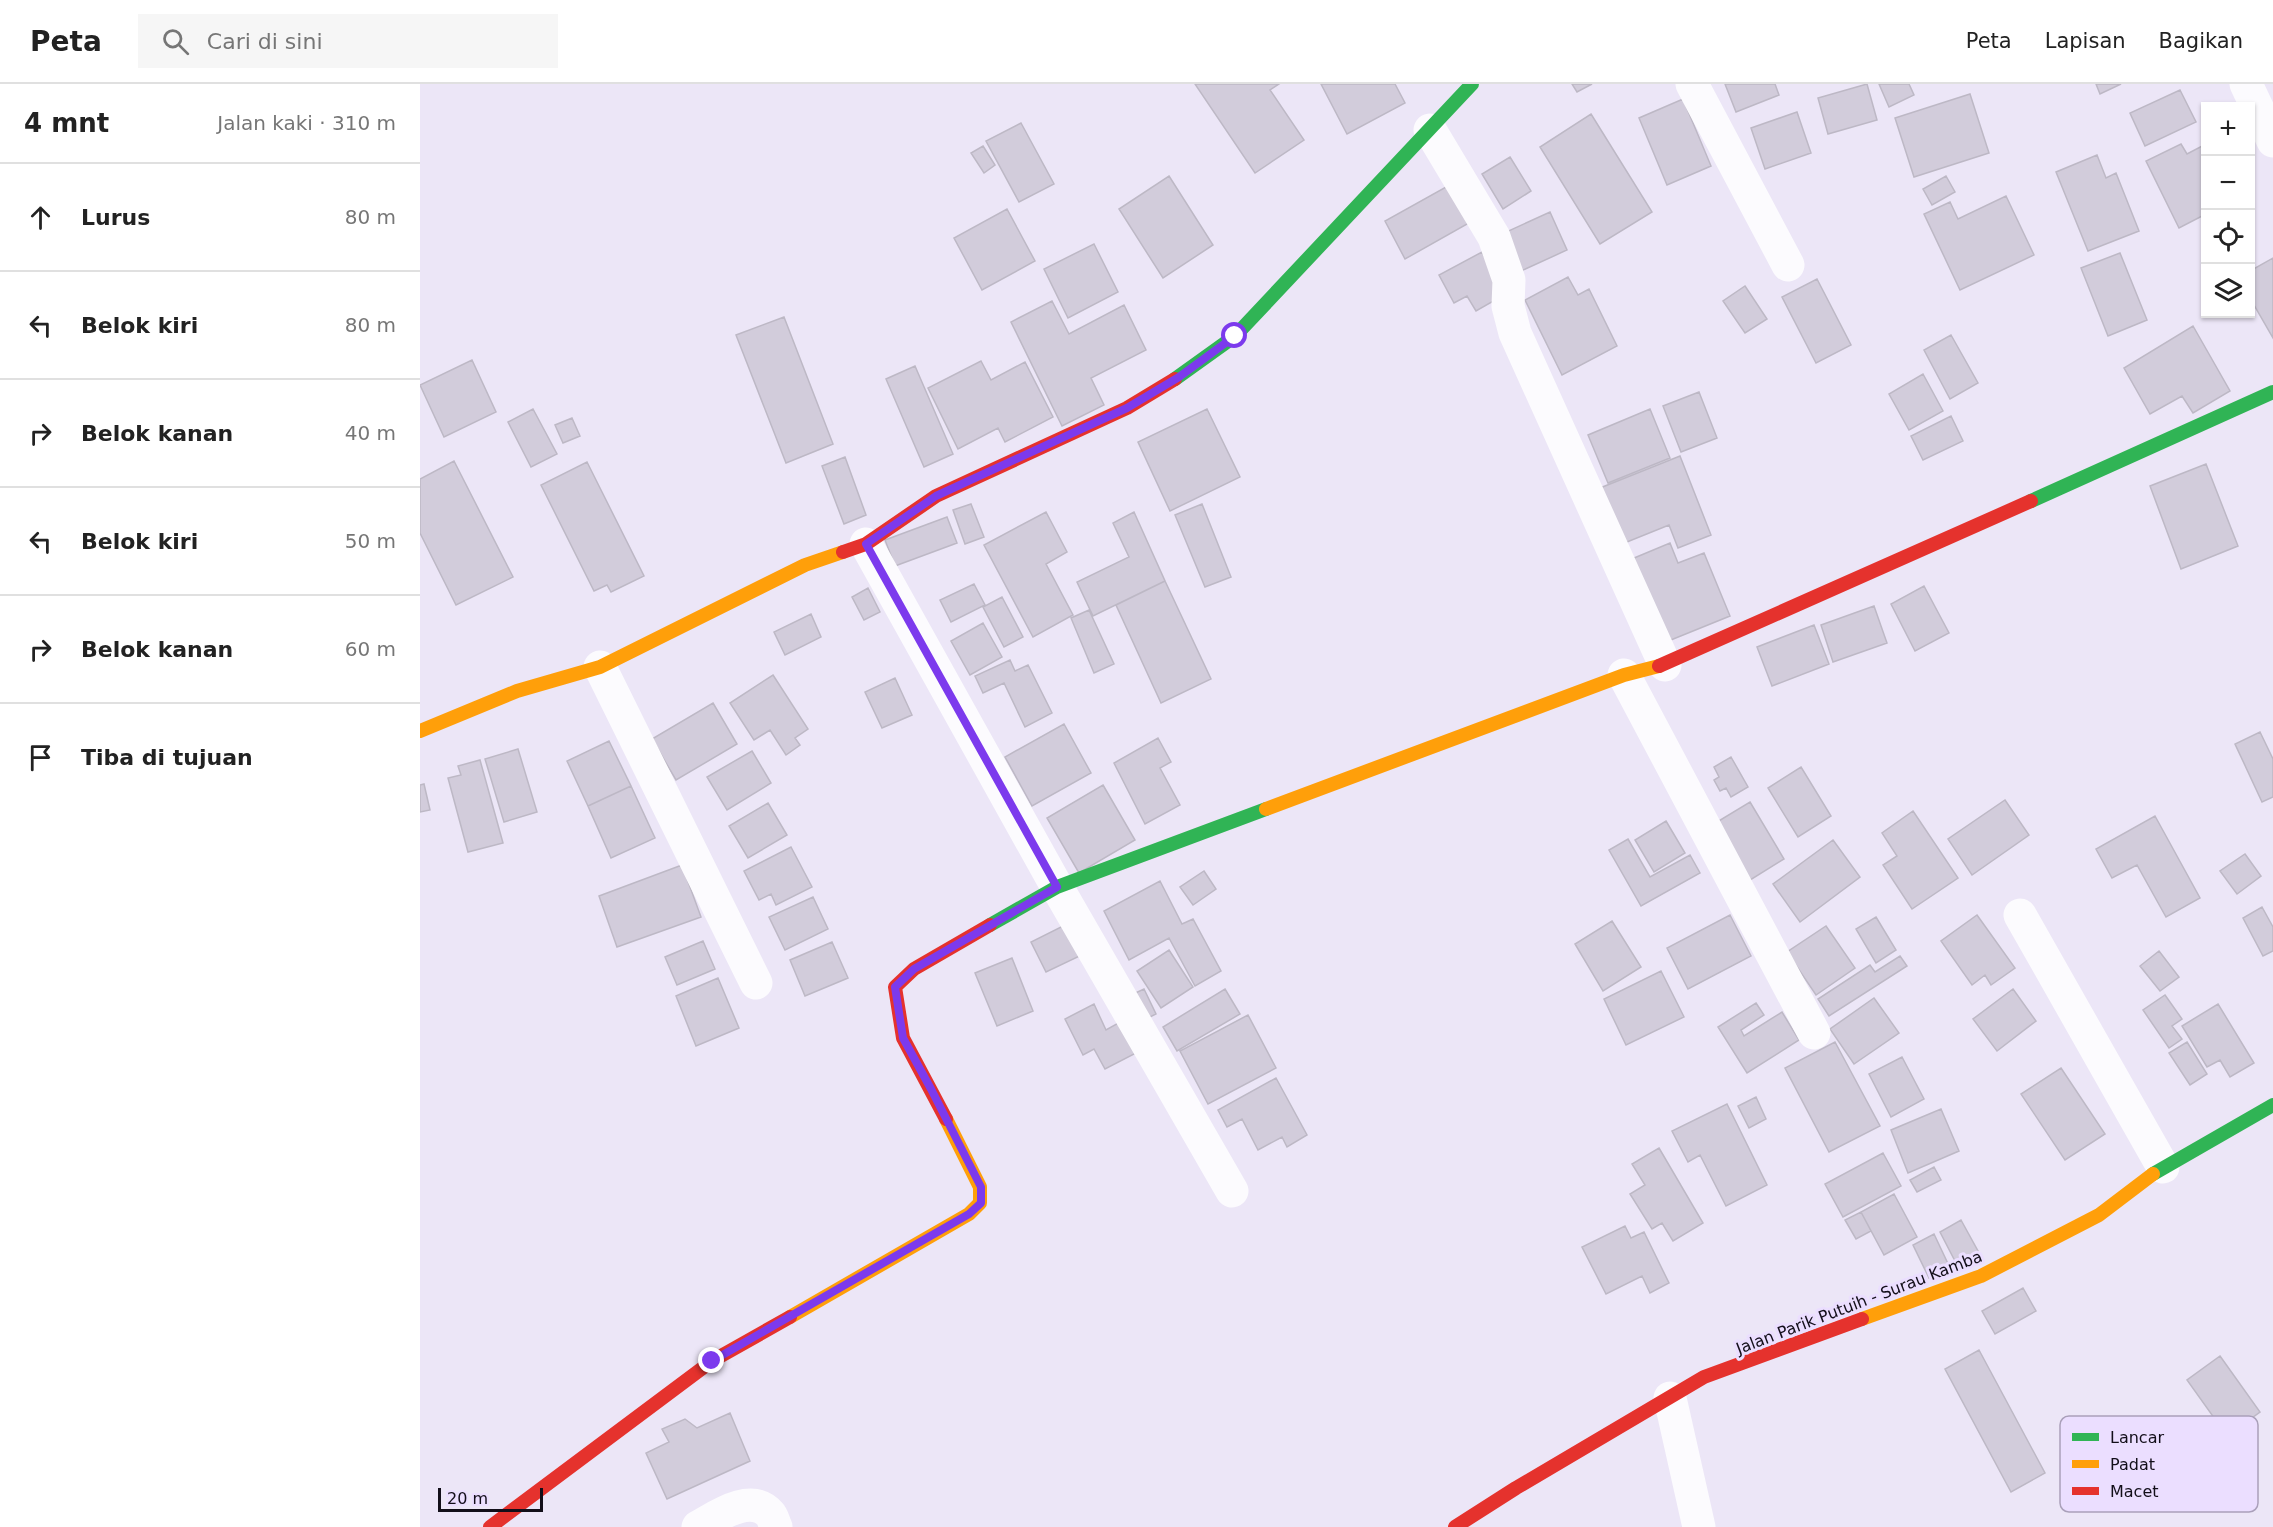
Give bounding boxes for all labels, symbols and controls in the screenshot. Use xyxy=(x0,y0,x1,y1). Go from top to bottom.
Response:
search box xyxy=(138,14,558,68)
text: Peta xyxy=(30,25,102,58)
icon: search xyxy=(159,25,192,58)
text: Cari di sini xyxy=(207,29,323,54)
text: Peta xyxy=(1966,29,2012,53)
text: Lapisan xyxy=(2045,29,2126,53)
text: Bagikan xyxy=(2159,29,2243,53)
map controls xyxy=(2201,102,2255,318)
button: + xyxy=(2201,102,2255,156)
text: 4 mnt xyxy=(24,108,109,138)
text: Jalan kaki · 310 m xyxy=(217,111,396,135)
button: − xyxy=(2201,156,2255,210)
icon: ahead xyxy=(24,201,57,234)
text: Lurus xyxy=(81,205,150,230)
text: 80 m xyxy=(345,205,396,229)
button: locate xyxy=(2201,210,2255,264)
button: layers xyxy=(2201,264,2255,318)
icon: left xyxy=(24,309,57,342)
text: Belok kiri xyxy=(81,313,198,338)
text: 80 m xyxy=(345,313,396,337)
route start xyxy=(1221,322,1247,348)
icon: right xyxy=(24,417,57,450)
text: Belok kanan xyxy=(81,421,233,446)
text: 40 m xyxy=(345,421,396,445)
icon: left xyxy=(24,525,57,558)
text: Belok kiri xyxy=(81,529,198,554)
text: 50 m xyxy=(345,529,396,553)
icon: right xyxy=(24,633,57,666)
text: Belok kanan xyxy=(81,637,233,662)
text: 60 m xyxy=(345,637,396,661)
icon: arrive xyxy=(24,741,57,774)
text: Tiba di tujuan xyxy=(81,745,253,770)
street label: Jalan Parik Putuih - Surau Kamba xyxy=(1733,1247,1985,1359)
route end xyxy=(698,1347,724,1373)
legend xyxy=(2060,1416,2258,1512)
text: Lancar xyxy=(2110,1428,2164,1447)
text: Padat xyxy=(2110,1455,2155,1474)
text: Macet xyxy=(2110,1482,2159,1501)
scale bar xyxy=(438,1485,543,1512)
text: 20 m xyxy=(447,1489,488,1508)

